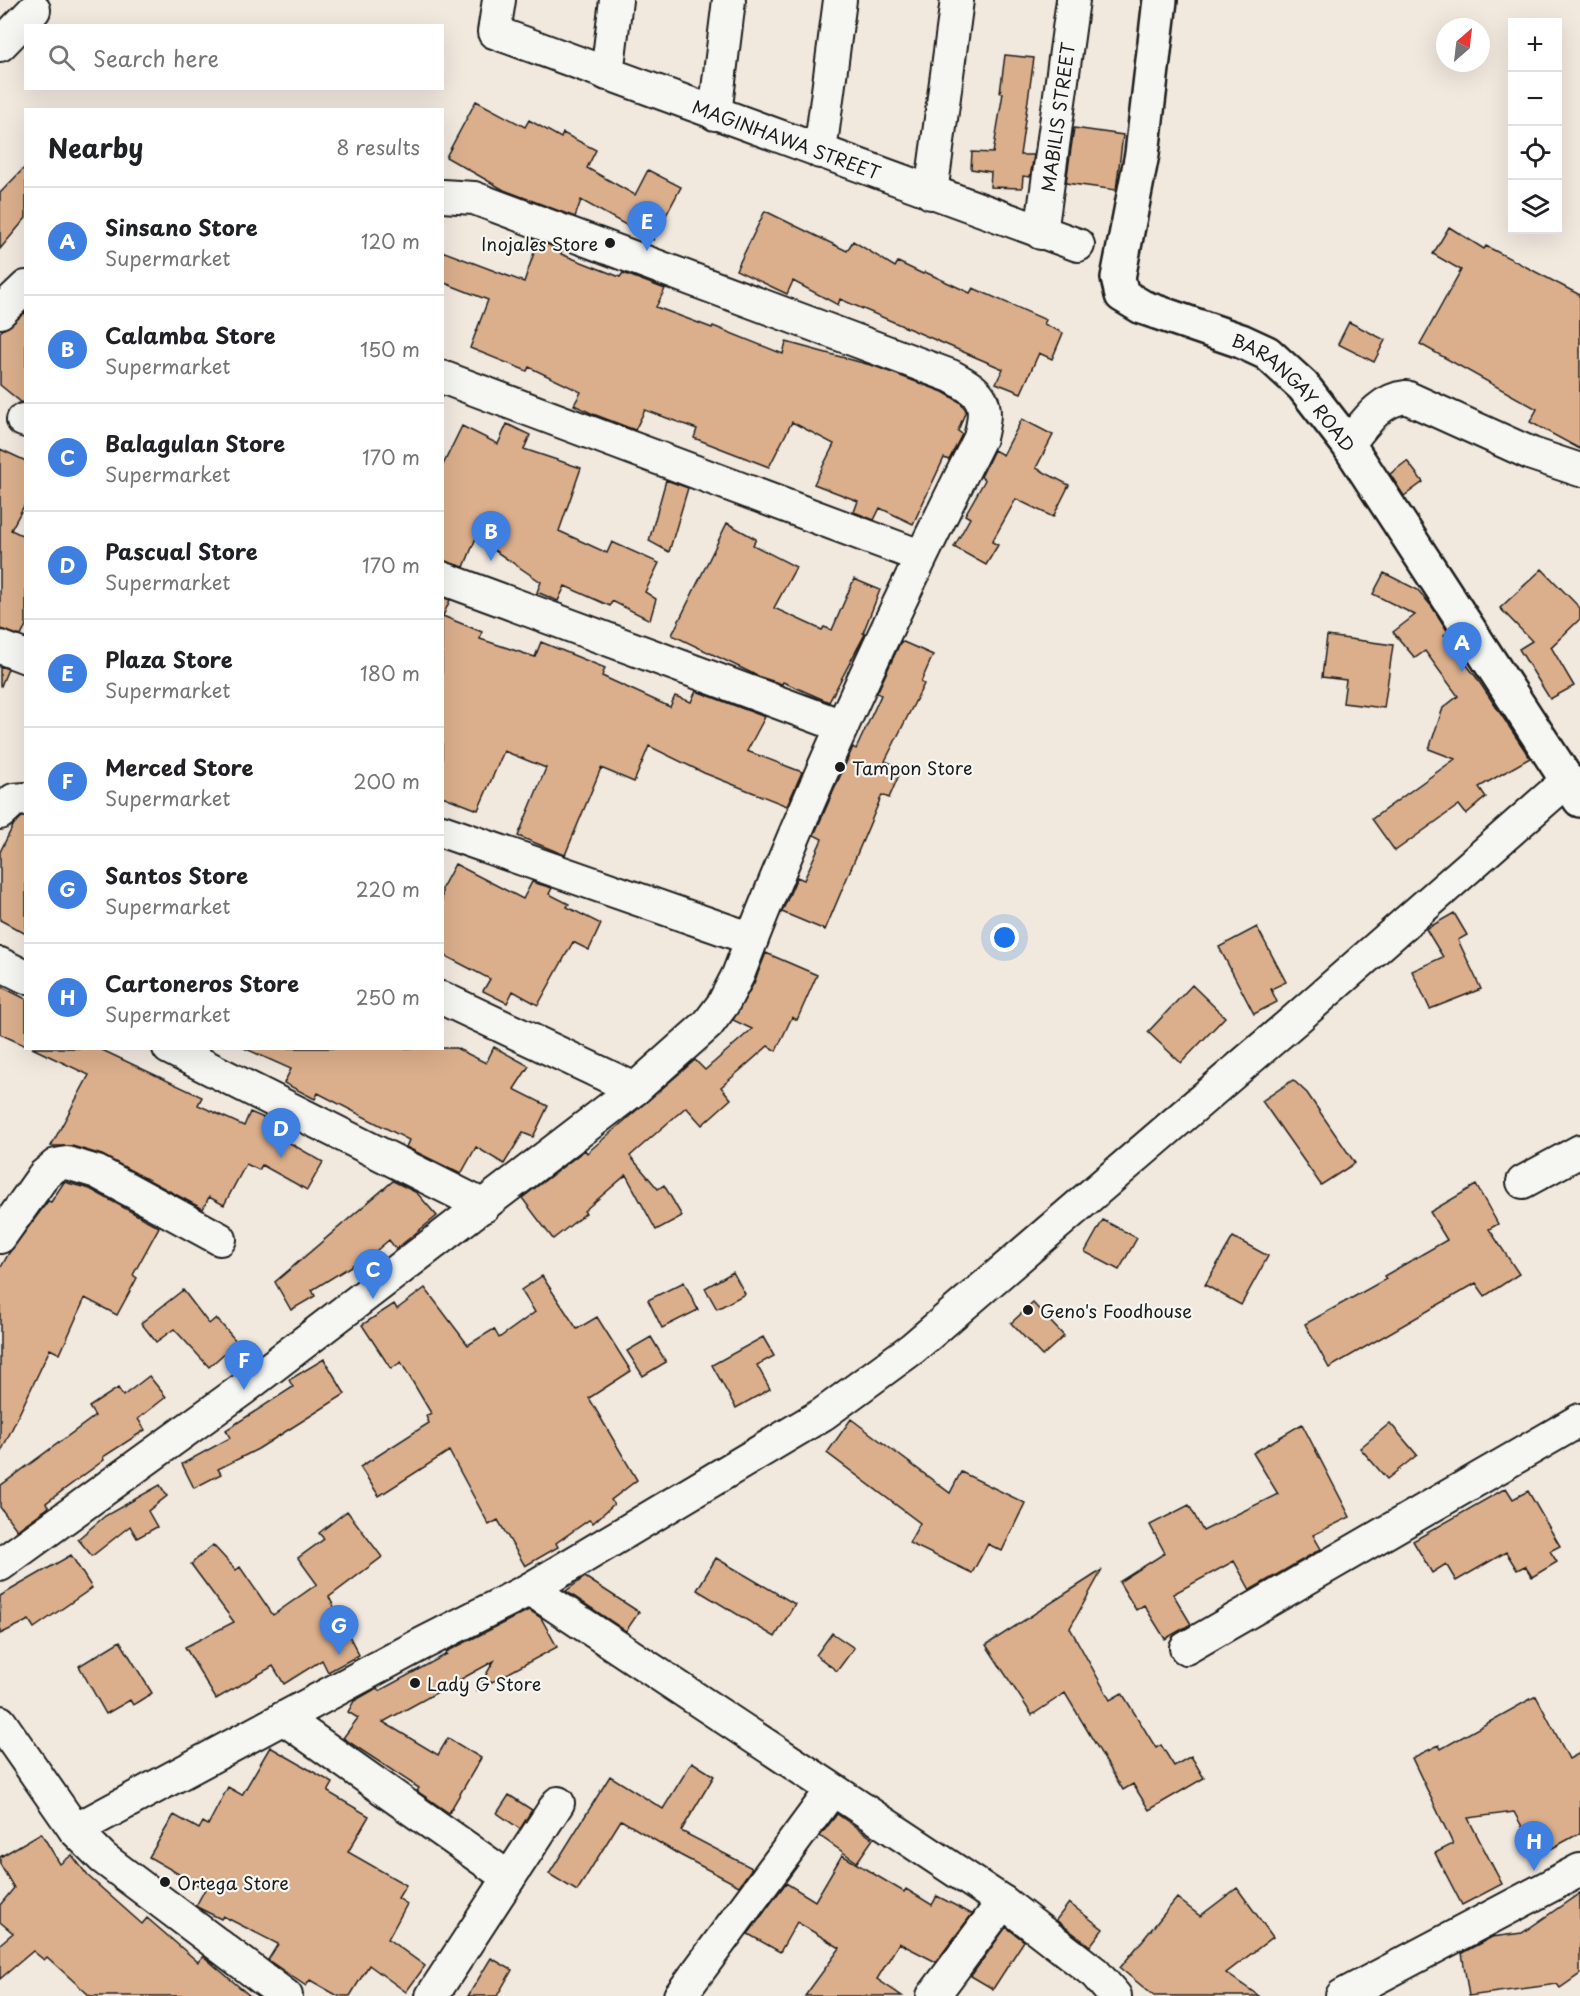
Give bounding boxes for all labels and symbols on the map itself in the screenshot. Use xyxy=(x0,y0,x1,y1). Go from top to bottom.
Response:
north arrow xyxy=(1436,18,1490,72)
street label: MABILIS STREET xyxy=(1033,40,1081,194)
street label: MAGINHAWA STREET xyxy=(689,92,885,186)
pin: E xyxy=(628,202,666,251)
place label: Inojales Store xyxy=(481,230,598,257)
marker: Inojales Store xyxy=(603,236,617,250)
street label: BARANGAY ROAD xyxy=(1229,325,1362,457)
pin: B xyxy=(472,512,510,561)
pin: A xyxy=(1442,622,1482,672)
place label: Tampon Store xyxy=(852,754,973,781)
marker: Tampon Store xyxy=(833,760,847,774)
your location xyxy=(990,923,1019,952)
pin: D xyxy=(262,1108,300,1158)
pin: C xyxy=(354,1250,392,1299)
place label: Geno's Foodhouse xyxy=(1040,1297,1192,1324)
marker: Geno's Foodhouse xyxy=(1021,1303,1035,1317)
pin: F xyxy=(224,1340,264,1390)
pin: G xyxy=(320,1606,358,1655)
place label: Lady G Store xyxy=(427,1670,541,1697)
marker: Lady G Store xyxy=(408,1676,422,1690)
pin: H xyxy=(1514,1822,1553,1871)
place label: Ortega Store xyxy=(177,1869,289,1896)
marker: Ortega Store xyxy=(158,1875,172,1889)

